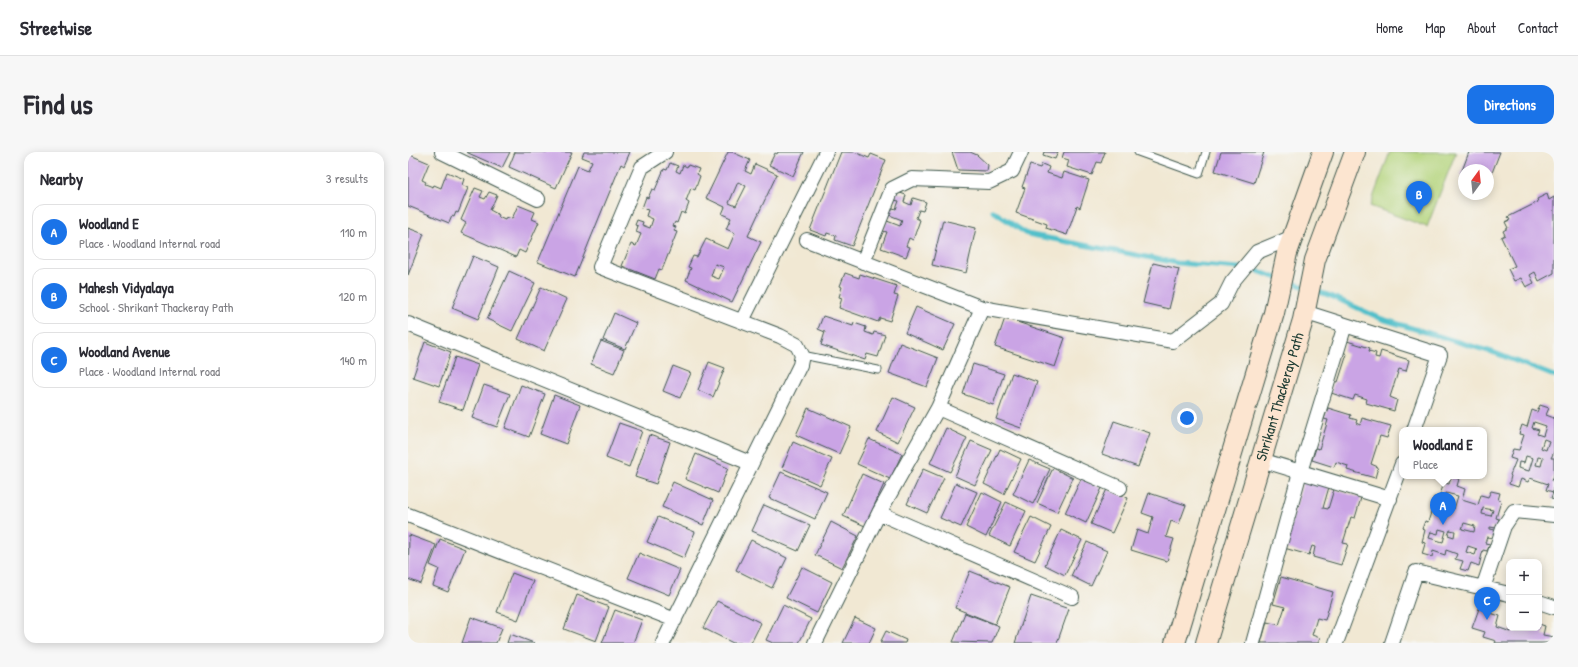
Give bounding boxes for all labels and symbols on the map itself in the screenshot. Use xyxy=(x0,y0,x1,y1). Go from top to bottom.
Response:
north arrow xyxy=(1458,164,1494,200)
pin: B xyxy=(1406,181,1432,214)
street label: Shrikant Thackeray Path xyxy=(1250,330,1309,464)
your location xyxy=(1177,408,1197,428)
pin: A xyxy=(1430,492,1456,525)
pin: C xyxy=(1474,587,1500,620)

